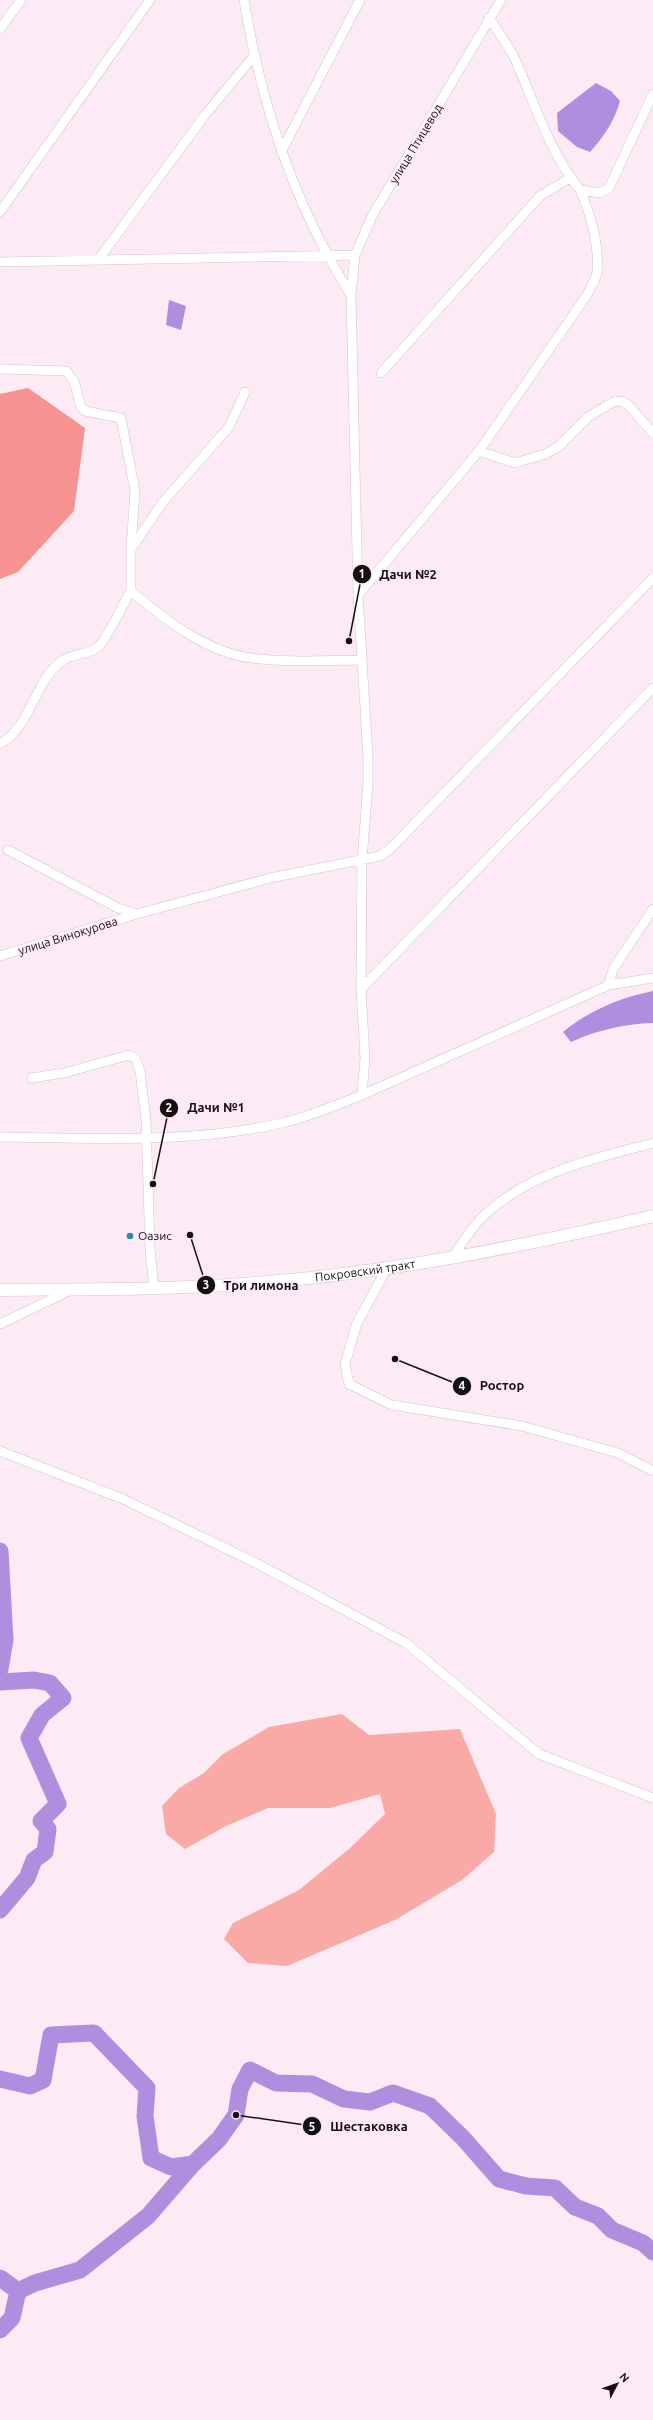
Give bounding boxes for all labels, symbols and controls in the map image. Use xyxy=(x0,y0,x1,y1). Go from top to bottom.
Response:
street label: улица Птицевод xyxy=(387,102,444,186)
callout: Дачи №2 xyxy=(352,562,445,587)
text: 1 xyxy=(359,567,365,580)
text: Дачи №2 xyxy=(379,567,437,581)
street label: улица Винокурова xyxy=(17,914,119,957)
callout: Дачи №1 xyxy=(159,1095,252,1120)
text: Дачи №1 xyxy=(187,1100,245,1114)
text: 2 xyxy=(166,1101,173,1114)
place label: Оазис xyxy=(138,1229,172,1242)
marker: Оазис xyxy=(125,1231,135,1241)
street label: Покровский тракт xyxy=(314,1257,417,1283)
callout: Три лимона xyxy=(196,1273,306,1298)
text: 3 xyxy=(203,1278,209,1291)
text: Три лимона xyxy=(224,1278,298,1292)
callout: Ростор xyxy=(452,1373,533,1398)
text: Ростор xyxy=(480,1378,524,1392)
text: 4 xyxy=(459,1379,466,1392)
callout: Шестаковка xyxy=(302,2114,415,2139)
text: Шестаковка xyxy=(330,2119,408,2133)
text: 5 xyxy=(309,2120,316,2133)
north arrow xyxy=(597,2364,637,2404)
text: N xyxy=(617,2370,632,2384)

